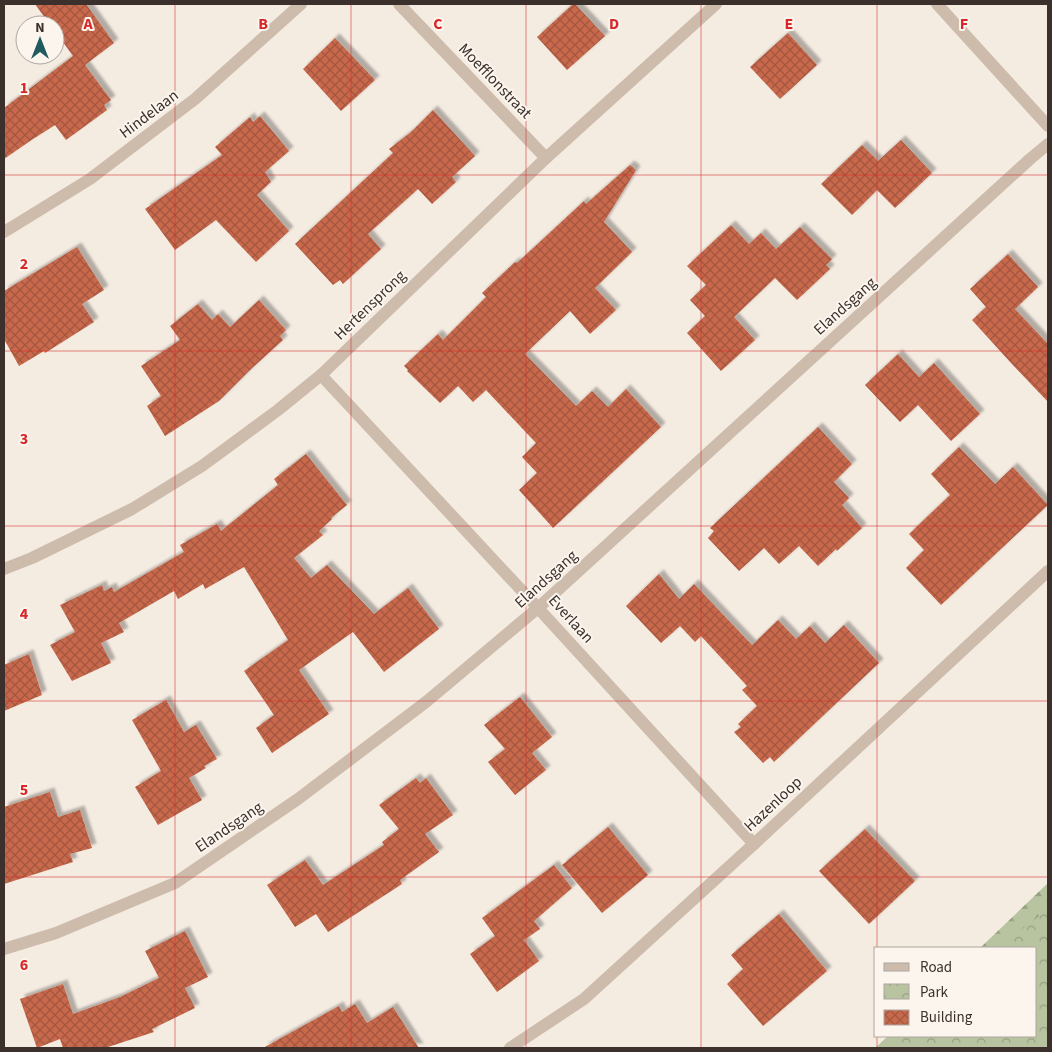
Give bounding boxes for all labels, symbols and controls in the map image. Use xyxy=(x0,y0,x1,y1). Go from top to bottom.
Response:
text: A xyxy=(82,13,93,35)
text: B xyxy=(258,13,268,35)
text: C xyxy=(433,13,443,35)
text: D xyxy=(609,13,619,35)
text: E xyxy=(785,13,793,35)
text: F xyxy=(960,13,968,35)
north arrow xyxy=(15,15,65,65)
text: N xyxy=(35,18,45,38)
street label: Moefflonstraat xyxy=(453,38,537,124)
text: 1 xyxy=(20,77,28,99)
street label: Hindelaan xyxy=(115,84,183,144)
text: 2 xyxy=(20,253,28,275)
street label: Hertensprong xyxy=(329,265,411,345)
street label: Elandsgang xyxy=(809,272,881,340)
text: 3 xyxy=(20,428,28,450)
street label: Elandsgang xyxy=(510,545,582,613)
street label: Everlaan xyxy=(543,590,599,648)
text: 4 xyxy=(20,603,29,625)
street label: Hazenloop xyxy=(739,771,807,837)
text: 5 xyxy=(20,779,28,801)
street label: Elandsgang xyxy=(191,796,267,858)
legend xyxy=(874,947,1037,1037)
text: 6 xyxy=(20,954,28,976)
text: Road xyxy=(920,957,952,978)
text: Park xyxy=(920,982,949,1003)
text: Building xyxy=(920,1007,973,1028)

